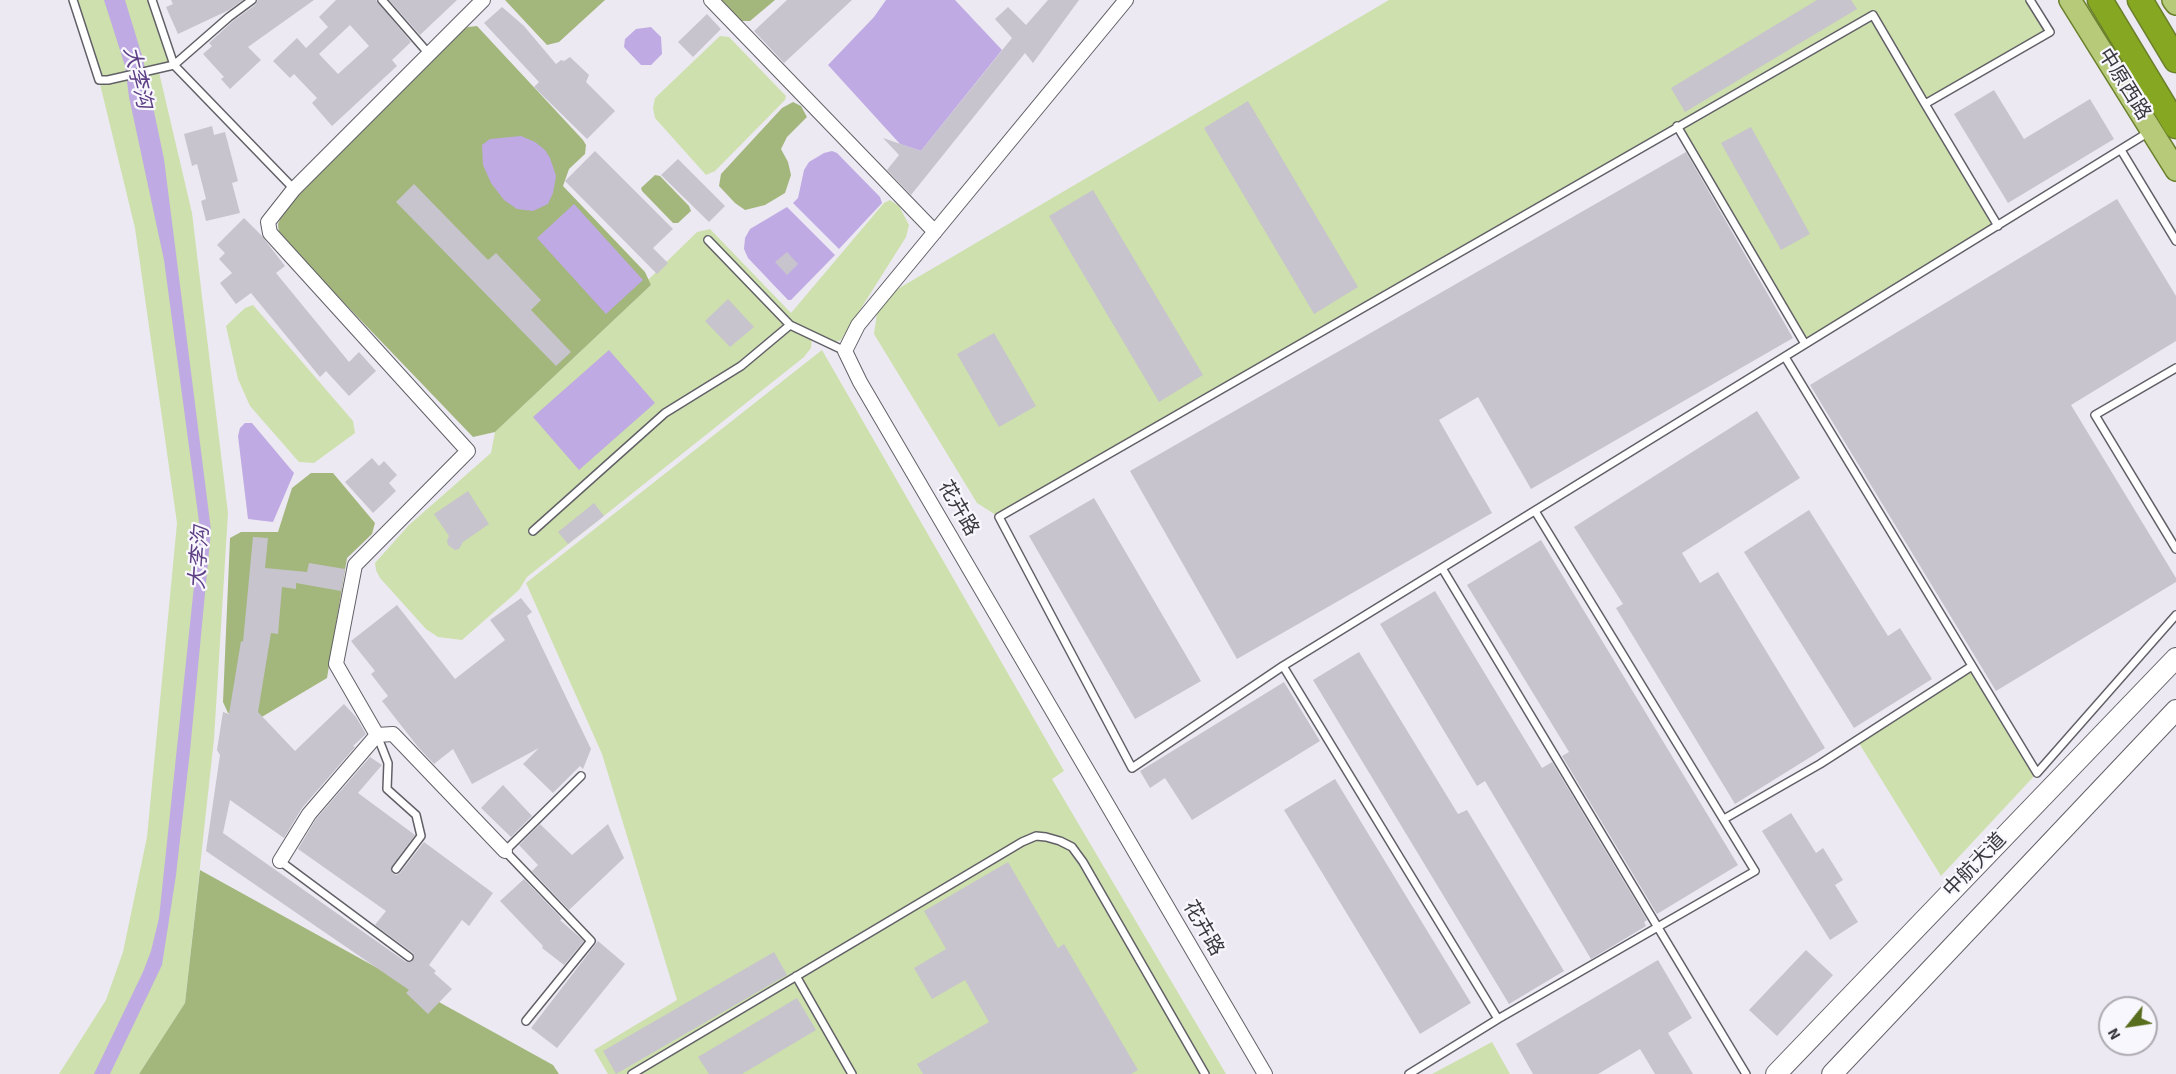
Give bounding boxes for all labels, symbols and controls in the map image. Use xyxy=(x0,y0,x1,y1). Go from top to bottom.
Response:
water label: 大李沟 xyxy=(116,44,156,112)
street label: 中原西路 xyxy=(2092,45,2154,125)
street label: 花卉路 xyxy=(932,477,982,541)
water label: 大李沟 xyxy=(186,526,216,590)
street label: 中航大道 xyxy=(1940,829,2012,903)
street label: 花卉路 xyxy=(1177,897,1227,961)
north arrow xyxy=(2098,996,2158,1056)
text: N xyxy=(2102,1024,2126,1044)

